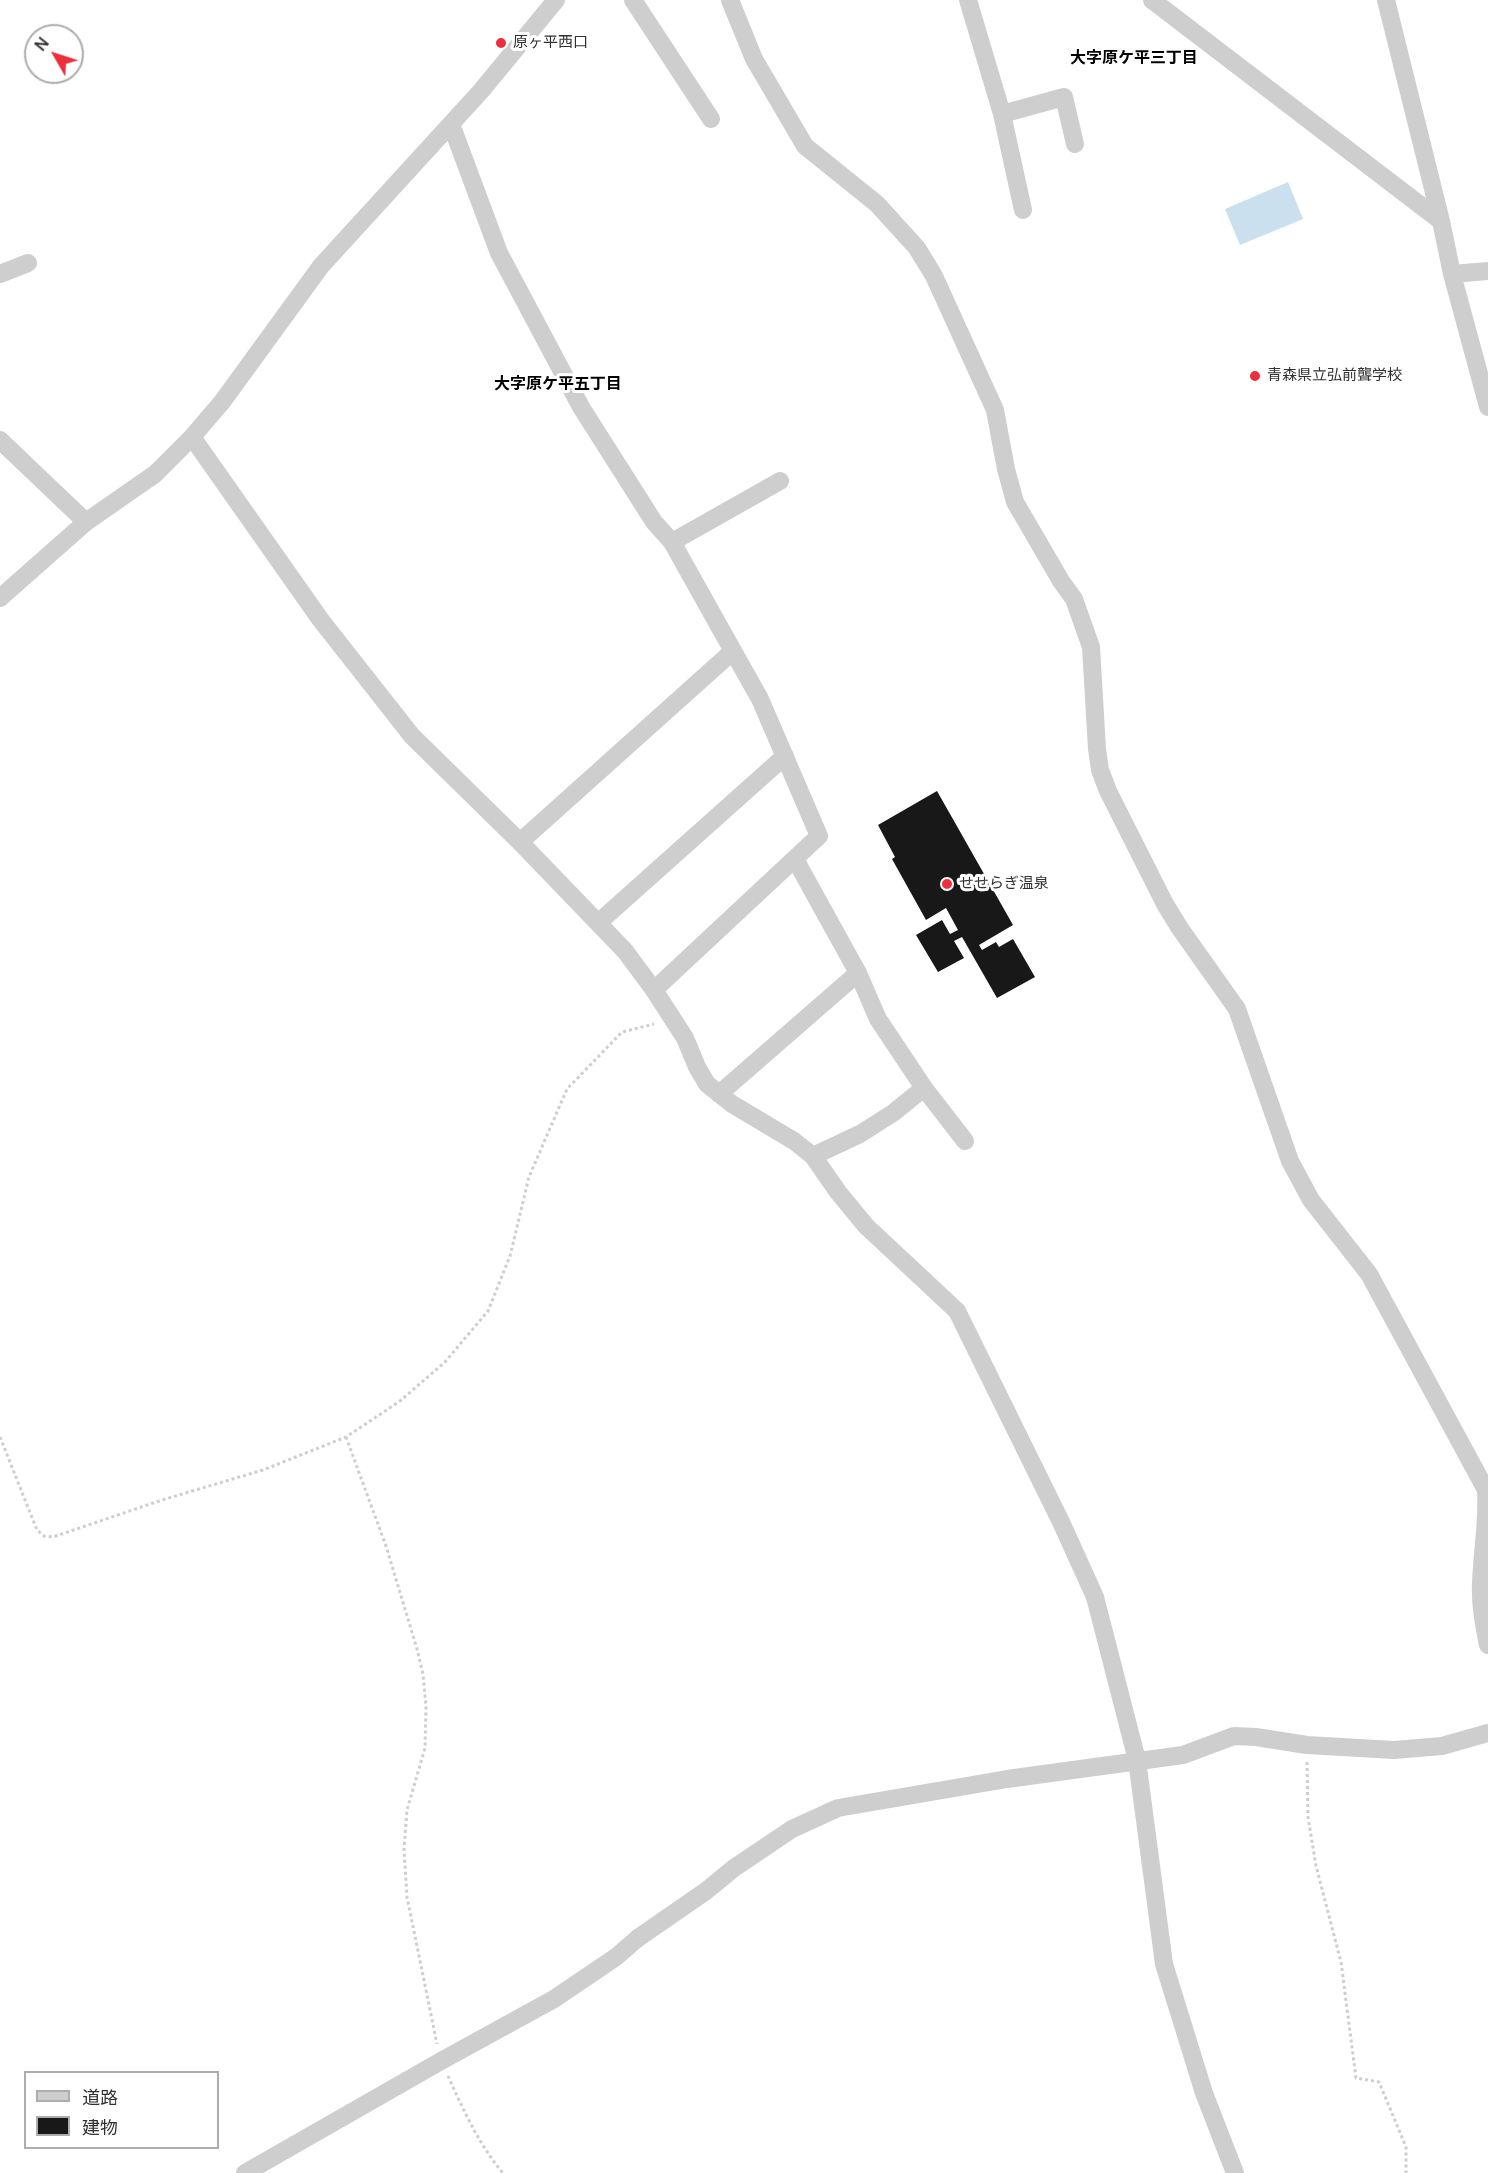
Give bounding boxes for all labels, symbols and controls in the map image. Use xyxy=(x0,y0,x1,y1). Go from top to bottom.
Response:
north arrow xyxy=(24,24,84,84)
text: N xyxy=(29,33,54,55)
place label: 原ヶ平西口 xyxy=(513,34,588,52)
marker: 原ヶ平西口 xyxy=(494,36,508,50)
district label: 大字原ケ平三丁目 xyxy=(1070,49,1198,69)
place label: 青森県立弘前聾学校 xyxy=(1267,367,1402,385)
marker: 青森県立弘前聾学校 xyxy=(1248,369,1262,383)
district label: 大字原ケ平五丁目 xyxy=(494,375,622,395)
place label: せせらぎ温泉 xyxy=(959,875,1049,893)
marker: せせらぎ温泉 xyxy=(940,877,954,891)
legend xyxy=(24,2071,219,2149)
text: 道路 xyxy=(82,2085,118,2109)
text: 建物 xyxy=(82,2115,118,2139)

